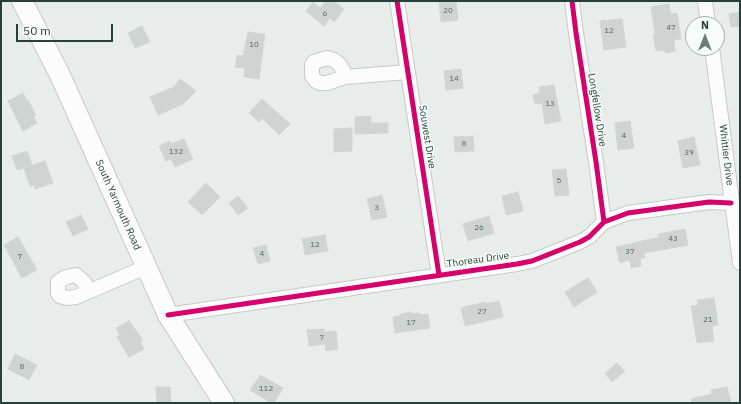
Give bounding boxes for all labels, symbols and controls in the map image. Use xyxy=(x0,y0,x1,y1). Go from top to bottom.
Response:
house number: 20 xyxy=(443,6,453,16)
house number: 6 xyxy=(323,9,327,19)
scale bar xyxy=(18,16,115,42)
north arrow xyxy=(685,16,725,56)
text: N xyxy=(701,18,709,32)
text: 50 m xyxy=(23,23,51,38)
house number: 47 xyxy=(666,23,676,33)
house number: 12 xyxy=(604,26,614,36)
house number: 10 xyxy=(249,40,259,50)
street label: Longfellow Drive xyxy=(585,72,609,148)
house number: 14 xyxy=(449,74,459,84)
house number: 13 xyxy=(545,99,555,109)
street label: Souwest Drive xyxy=(416,104,438,170)
street label: Whittier Drive xyxy=(716,124,736,186)
house number: 4 xyxy=(622,131,626,141)
house number: 8 xyxy=(462,139,466,149)
house number: 132 xyxy=(169,147,183,157)
house number: 39 xyxy=(684,148,694,158)
street label: South Yarmouth Road xyxy=(93,158,143,252)
house number: 5 xyxy=(557,176,561,186)
house number: 3 xyxy=(375,203,379,213)
house number: 26 xyxy=(474,223,484,233)
house number: 43 xyxy=(668,234,678,244)
house number: 12 xyxy=(310,240,320,250)
house number: 37 xyxy=(625,247,635,257)
house number: 4 xyxy=(260,249,264,259)
street label: Thoreau Drive xyxy=(446,250,510,270)
house number: 7 xyxy=(18,252,22,262)
house number: 27 xyxy=(477,307,487,317)
house number: 21 xyxy=(703,315,713,325)
house number: 17 xyxy=(406,318,416,328)
house number: 7 xyxy=(320,333,324,343)
house number: 8 xyxy=(20,362,24,372)
house number: 112 xyxy=(259,384,273,394)

